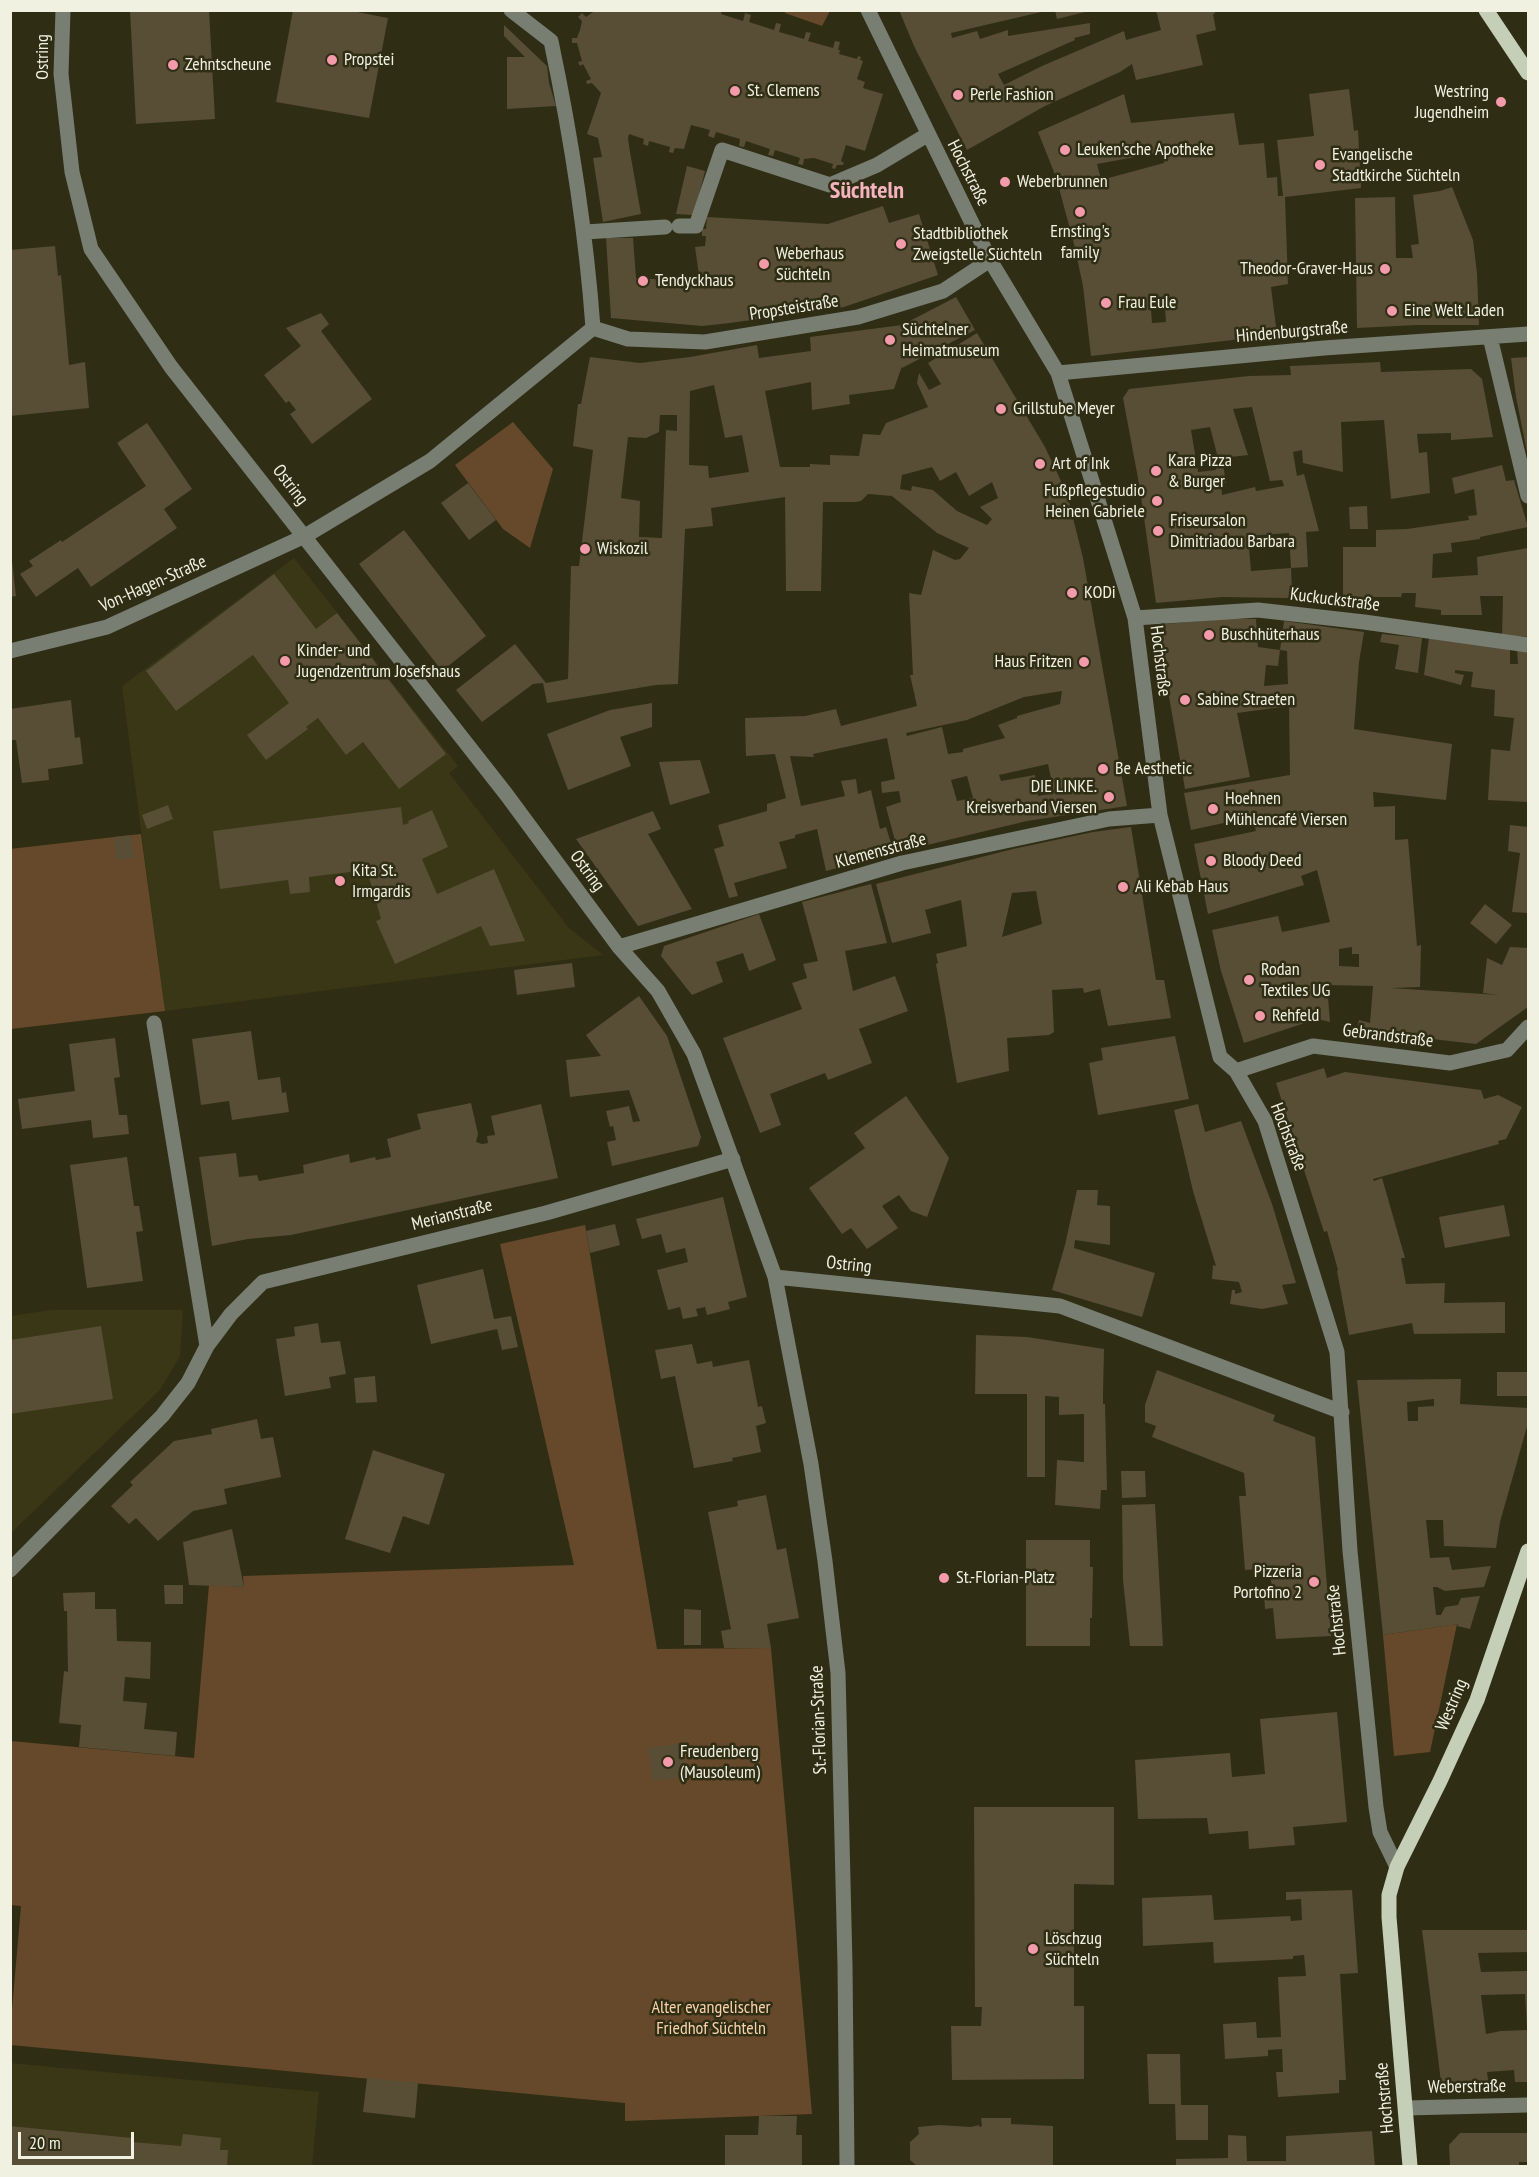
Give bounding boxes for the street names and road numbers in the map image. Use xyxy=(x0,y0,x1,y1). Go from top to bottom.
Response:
street label: Ostring xyxy=(32,34,54,80)
street label: Hochstraße xyxy=(942,136,994,210)
street label: Propsteistraße xyxy=(748,290,840,326)
street label: Hindenburgstraße xyxy=(1235,316,1349,348)
street label: Ostring xyxy=(268,460,312,510)
street label: Von-Hagen-Straße xyxy=(96,551,210,617)
street label: Kuckuckstraße xyxy=(1289,584,1381,616)
street label: Hochstraße xyxy=(1145,624,1175,698)
street label: Klemensstraße xyxy=(833,829,929,873)
street label: Ostring xyxy=(565,846,609,896)
street label: Gebrandstraße xyxy=(1341,1020,1435,1052)
street label: Hochstraße xyxy=(1265,1100,1311,1174)
street label: Merianstraße xyxy=(409,1195,495,1235)
street label: Ostring xyxy=(825,1252,873,1278)
street label: Hochstraße xyxy=(1323,1583,1351,1657)
street label: St.-Florian-Straße xyxy=(806,1665,832,1775)
street label: Westring xyxy=(1431,1676,1473,1734)
street label: Hochstraße xyxy=(1371,2062,1399,2134)
street label: Weberstraße xyxy=(1428,2076,1506,2098)

